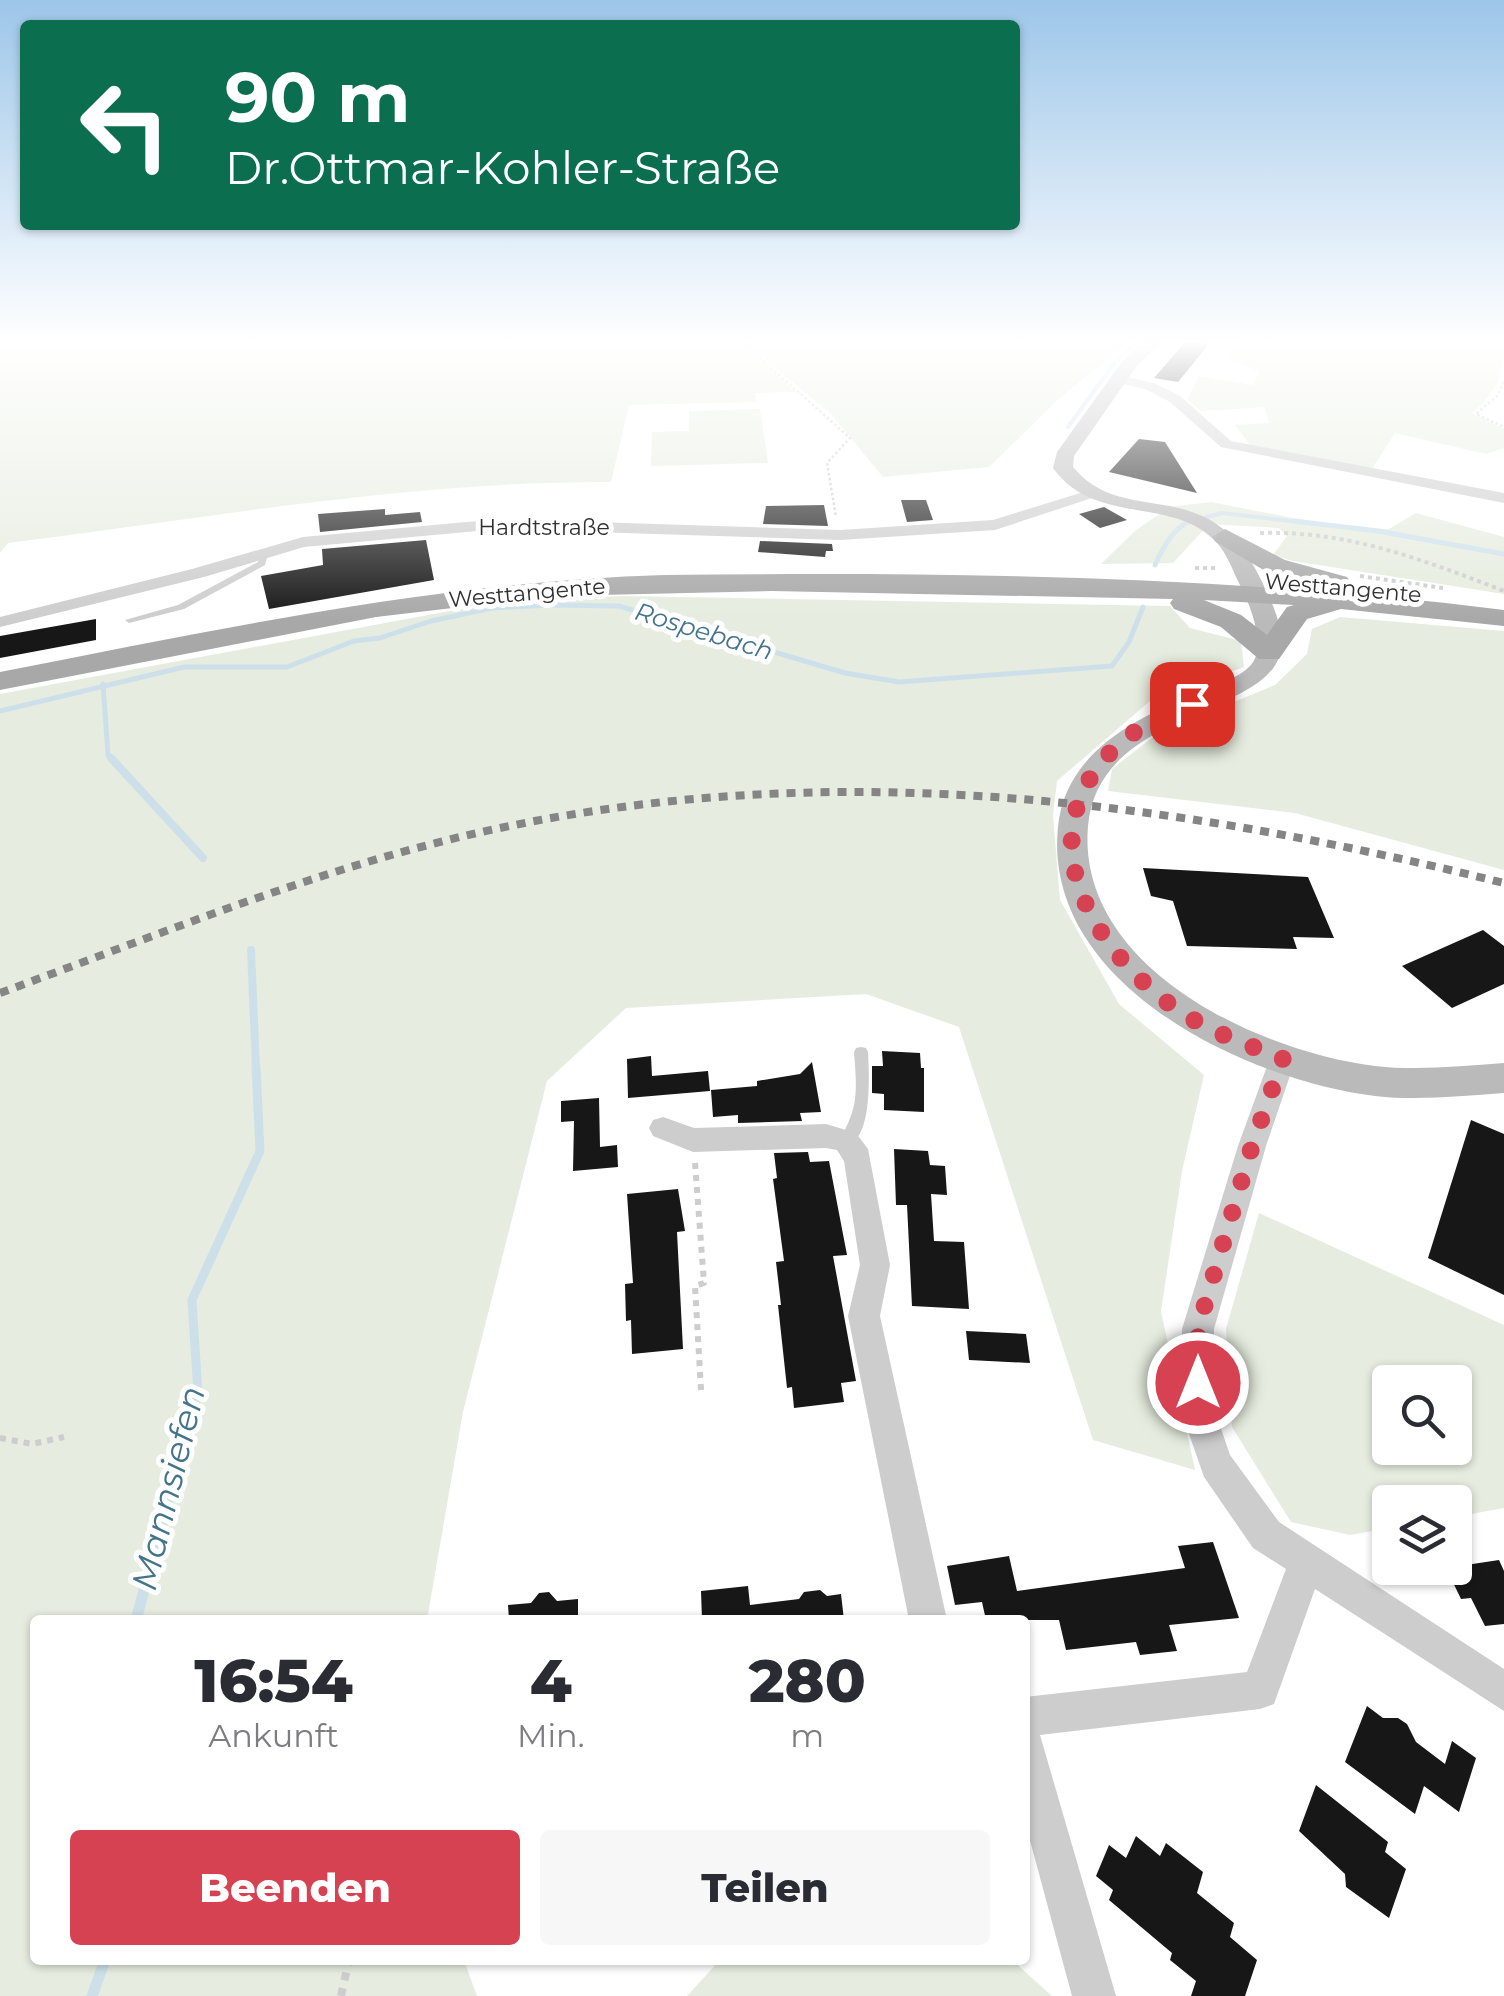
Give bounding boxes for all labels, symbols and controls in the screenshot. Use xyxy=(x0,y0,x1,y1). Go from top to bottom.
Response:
text: 90 m xyxy=(225,54,410,140)
icon: left xyxy=(60,60,190,190)
text: Dr.Ottmar-Kohler-Straße xyxy=(225,140,780,195)
street label: Hardtstraße xyxy=(478,514,610,541)
street label: Westtangente xyxy=(1263,568,1423,608)
street label: Westtangente xyxy=(447,573,607,613)
water label: Rospebach xyxy=(631,596,777,666)
pin xyxy=(1150,662,1235,747)
icon: arrive xyxy=(1165,677,1220,732)
position arrow xyxy=(1146,1331,1250,1435)
map controls xyxy=(1372,1365,1472,1585)
button: search xyxy=(1372,1365,1472,1465)
water label: Mannsiefen xyxy=(122,1382,214,1594)
button: layers xyxy=(1372,1485,1472,1585)
text: 16:54 xyxy=(194,1644,353,1717)
text: 4 xyxy=(530,1644,572,1717)
text: 280 xyxy=(749,1644,866,1717)
text: Ankunft xyxy=(208,1716,339,1755)
text: Min. xyxy=(517,1716,585,1755)
text: m xyxy=(790,1716,824,1755)
button: Beenden xyxy=(70,1830,520,1945)
button: Teilen xyxy=(540,1830,990,1945)

